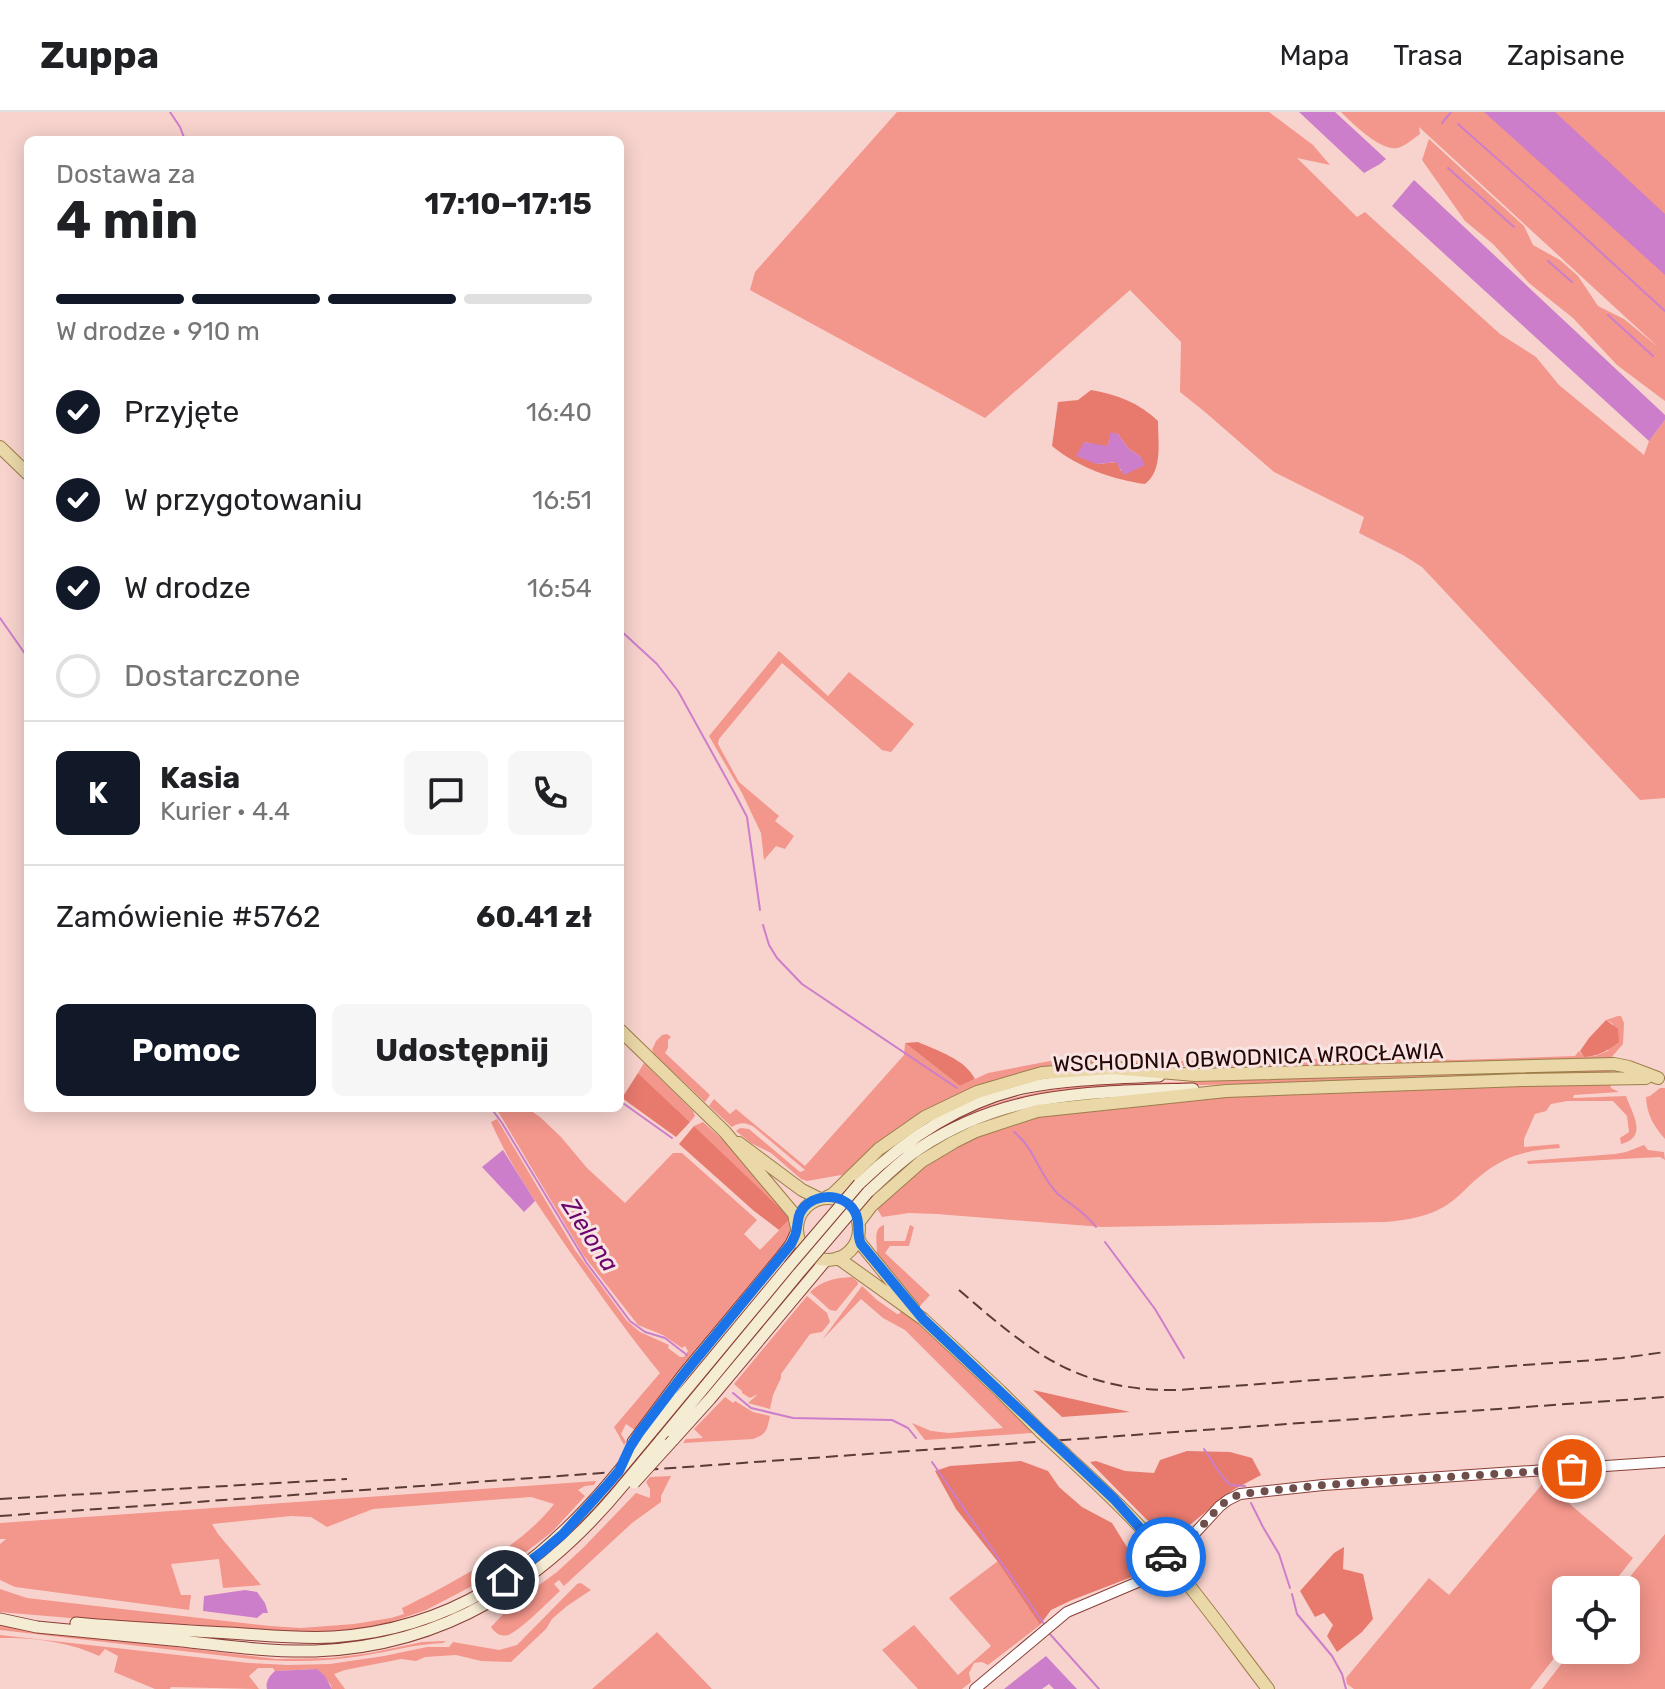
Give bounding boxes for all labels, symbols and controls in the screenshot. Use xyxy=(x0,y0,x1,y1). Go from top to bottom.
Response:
text: Zuppa xyxy=(40,32,159,78)
text: Mapa xyxy=(1280,39,1349,72)
text: Trasa xyxy=(1393,39,1463,72)
text: Zapisane xyxy=(1507,39,1625,72)
text: Dostawa za xyxy=(56,159,195,190)
text: 17:10–17:15 xyxy=(424,186,592,222)
text: 4 min xyxy=(56,189,199,251)
text: W drodze · 910 m xyxy=(56,316,260,347)
icon: check xyxy=(56,390,100,434)
text: Przyjęte xyxy=(124,394,239,430)
text: 16:40 xyxy=(526,397,592,428)
icon: check xyxy=(56,478,100,522)
text: W przygotowaniu xyxy=(124,482,363,518)
text: 16:51 xyxy=(532,485,592,516)
icon: check xyxy=(56,566,100,610)
text: W drodze xyxy=(124,570,251,606)
text: 16:54 xyxy=(527,573,592,604)
text: Dostarczone xyxy=(124,658,300,694)
button: chat xyxy=(404,751,488,835)
button: phone xyxy=(508,751,592,835)
text: Kasia xyxy=(160,760,240,796)
text: K xyxy=(88,775,108,811)
text: Kurier · 4.4 xyxy=(160,796,290,827)
text: Zamówienie #5762 xyxy=(56,899,321,935)
text: 60.41 zł xyxy=(476,899,592,935)
button: Pomoc xyxy=(56,1004,316,1096)
button: Udostępnij xyxy=(332,1004,592,1096)
street label: WSCHODNIA OBWODNICA WROCŁAWIA xyxy=(1052,1037,1444,1078)
water label: Zielona xyxy=(555,1192,624,1277)
pin xyxy=(1538,1435,1606,1503)
icon: bag xyxy=(1550,1447,1594,1491)
courier xyxy=(1126,1517,1206,1597)
icon: car xyxy=(1144,1535,1188,1579)
pin xyxy=(471,1546,539,1614)
icon: home xyxy=(483,1558,527,1602)
map controls xyxy=(1552,1576,1640,1664)
button: locate xyxy=(1552,1576,1640,1664)

